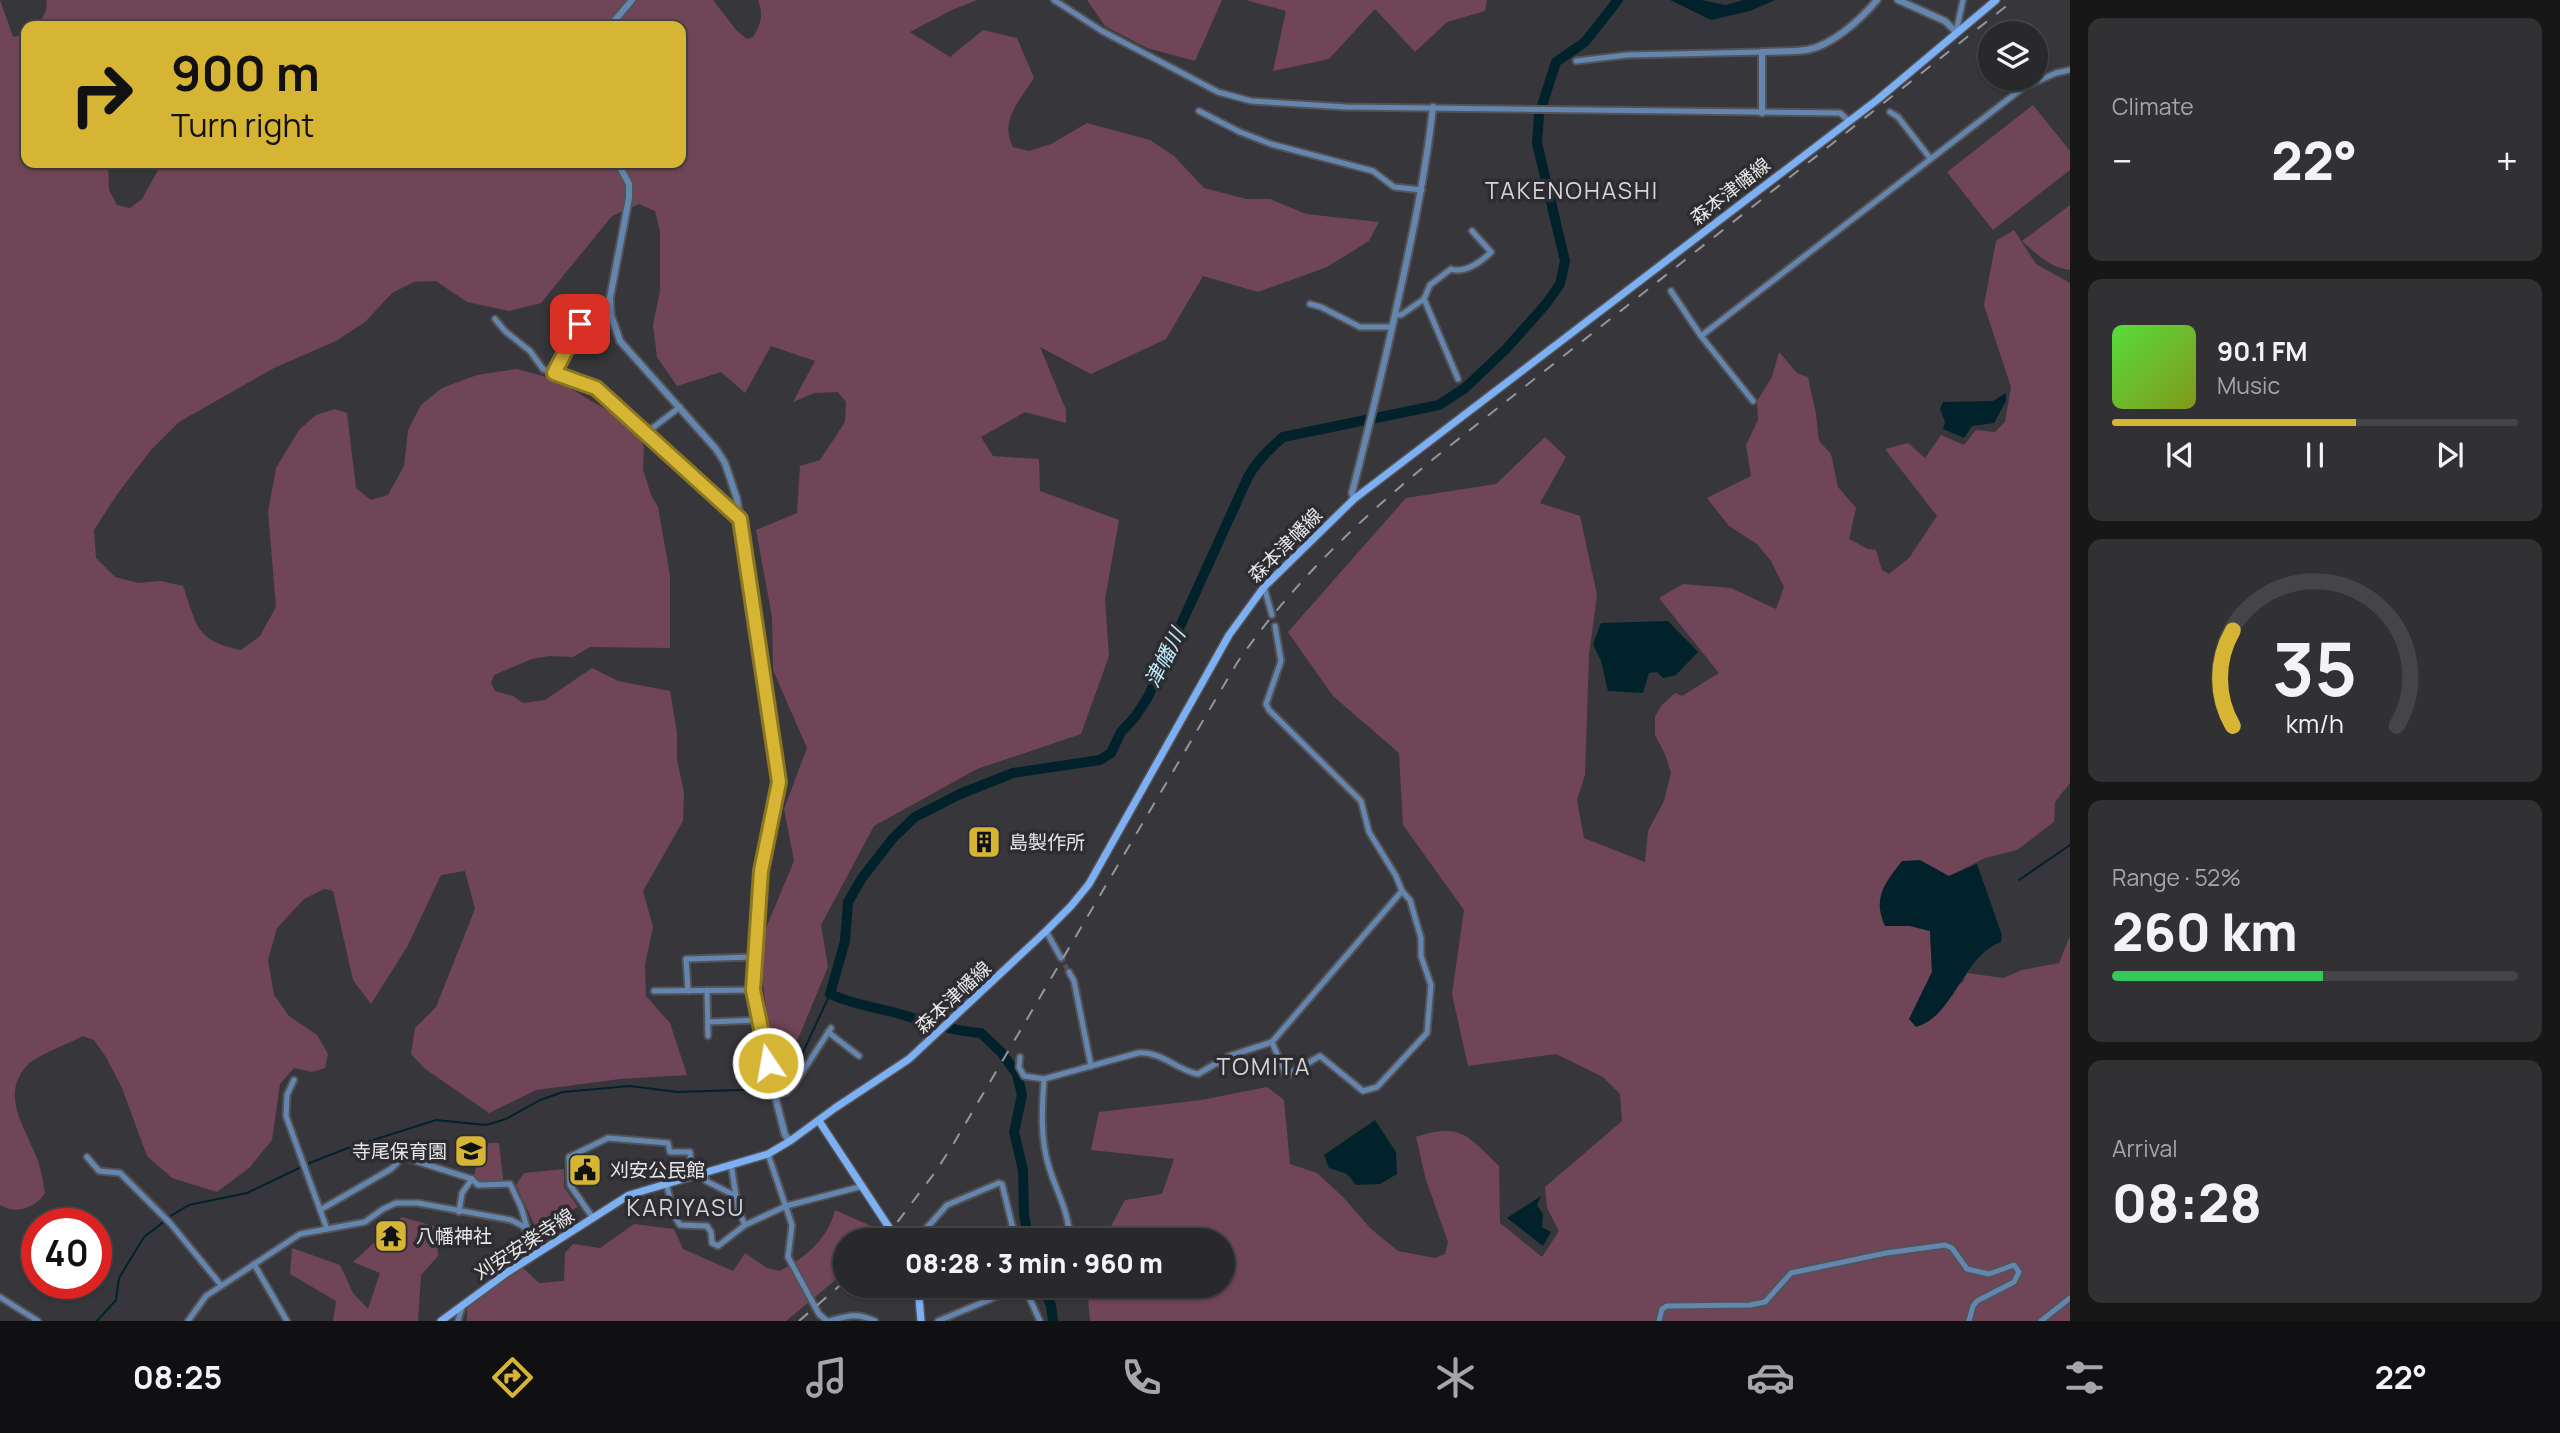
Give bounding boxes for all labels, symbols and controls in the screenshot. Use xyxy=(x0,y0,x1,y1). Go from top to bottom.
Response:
map controls xyxy=(1978,21,2048,91)
button: layers xyxy=(1978,21,2048,91)
text: 900 m xyxy=(171,39,320,106)
icon: right xyxy=(56,49,147,140)
text: Climate xyxy=(2112,90,2194,122)
text: Turn right xyxy=(171,103,314,147)
text: 22° xyxy=(2271,125,2357,196)
text: − xyxy=(2112,134,2133,186)
text: + xyxy=(2496,134,2518,186)
street label: 森本津幡線 xyxy=(1685,152,1775,230)
district label: TAKENOHASHI xyxy=(1485,174,1659,206)
pin xyxy=(550,294,610,354)
icon: arrive xyxy=(561,305,599,343)
text: 90.1 FM xyxy=(2217,333,2307,369)
text: Music xyxy=(2217,369,2280,401)
icon: previous xyxy=(2161,436,2199,474)
icon: pause xyxy=(2296,436,2334,474)
icon: next xyxy=(2431,436,2469,474)
street label: 森本津幡線 xyxy=(1242,502,1328,588)
text: 35 xyxy=(2273,619,2358,719)
water label: 津幡川 xyxy=(1137,621,1192,692)
text: km/h xyxy=(2286,706,2344,741)
building icon: 島製作所 xyxy=(965,823,1003,861)
place label: 島製作所 xyxy=(1009,829,1085,855)
text: Range · 52% xyxy=(2112,861,2241,893)
text: 260 km xyxy=(2112,896,2298,967)
street label: 森本津幡線 xyxy=(909,955,997,1039)
position arrow xyxy=(731,1026,805,1100)
district label: TOMITA xyxy=(1217,1050,1311,1082)
school or university icon: 寺尾保育園 xyxy=(452,1132,490,1170)
text: Arrival xyxy=(2112,1132,2178,1164)
place label: 寺尾保育園 xyxy=(352,1138,447,1164)
public building icon: 刈安公民館 xyxy=(566,1151,604,1189)
place label: 刈安公民館 xyxy=(610,1157,705,1183)
text: 08:28 xyxy=(2112,1167,2262,1238)
district label: KARIYASU xyxy=(627,1191,745,1223)
street label: 刈安安楽寺線 xyxy=(469,1202,579,1286)
speed limit sign: 40 xyxy=(21,1208,112,1299)
temple icon: 八幡神社 xyxy=(372,1217,410,1255)
place label: 八幡神社 xyxy=(416,1223,492,1249)
text: 08:28 · 3 min · 960 m xyxy=(905,1245,1163,1281)
icon: directions xyxy=(488,1353,537,1402)
icon: music xyxy=(802,1353,851,1402)
icon: phone xyxy=(1117,1353,1166,1402)
icon: climate xyxy=(1431,1353,1480,1402)
icon: car xyxy=(1746,1353,1795,1402)
icon: filters xyxy=(2060,1353,2109,1402)
text: 08:25 xyxy=(133,1355,222,1399)
text: 22° xyxy=(2375,1355,2427,1399)

